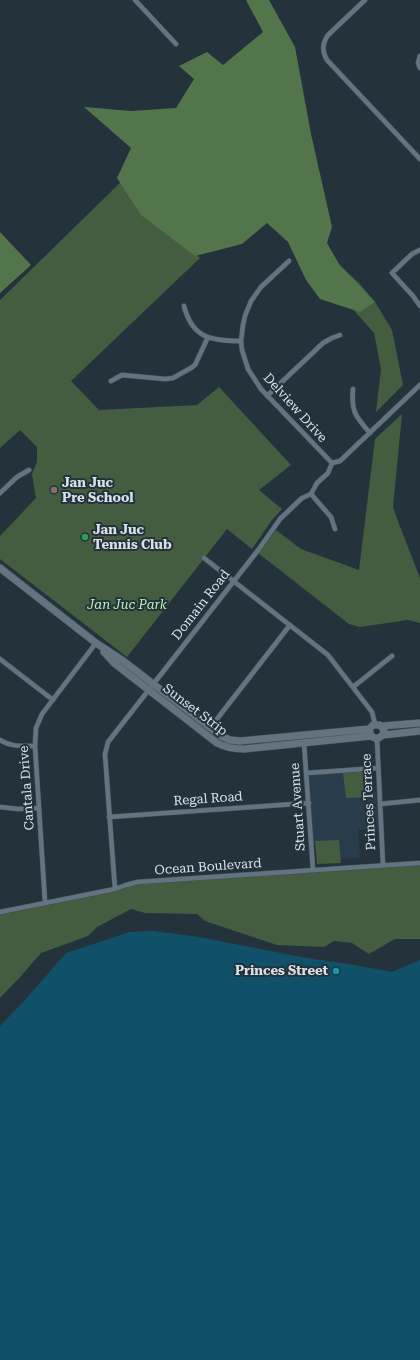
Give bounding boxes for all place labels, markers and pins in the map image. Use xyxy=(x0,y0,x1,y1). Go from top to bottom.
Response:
place label: Jan Juc Pre School xyxy=(62,475,134,506)
marker: Jan Juc Pre School xyxy=(49,485,59,495)
place label: Jan Juc Tennis Club xyxy=(93,522,172,553)
marker: Jan Juc Tennis Club xyxy=(80,532,90,542)
place label: Princes Street xyxy=(235,963,328,979)
marker: Princes Street xyxy=(331,966,341,976)

